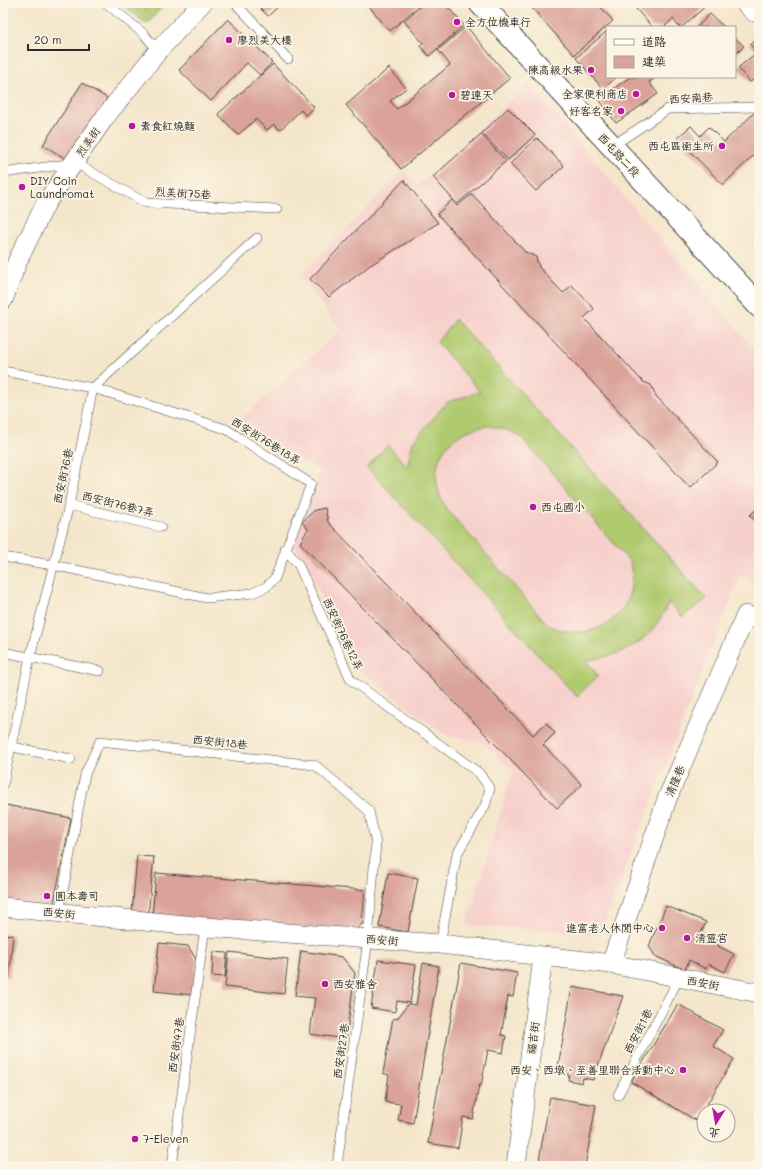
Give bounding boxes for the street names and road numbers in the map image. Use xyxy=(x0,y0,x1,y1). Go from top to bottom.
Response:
street label: 西安南巷 xyxy=(668,88,713,107)
street label: 烈美街 xyxy=(72,123,104,160)
street label: 西屯路二段 xyxy=(595,129,644,180)
street label: 烈美街75巷 xyxy=(154,184,212,201)
street label: 西安街76巷18弄 xyxy=(229,413,304,468)
street label: 西安街76巷 xyxy=(49,447,76,505)
street label: 西安街76巷7弄 xyxy=(80,487,156,520)
street label: 西安街76巷12弄 xyxy=(320,595,367,673)
street label: 西安街18巷 xyxy=(192,731,248,752)
street label: 清隆巷 xyxy=(661,763,688,799)
street label: 西安街 xyxy=(42,903,77,922)
street label: 西安街 xyxy=(365,931,400,948)
street label: 西安街 xyxy=(686,972,722,993)
street label: 西安街1巷 xyxy=(620,1006,655,1056)
street label: 西安街47巷 xyxy=(164,1016,187,1074)
street label: 福吉街 xyxy=(523,1020,542,1055)
street label: 西安街27巷 xyxy=(329,1022,352,1080)

